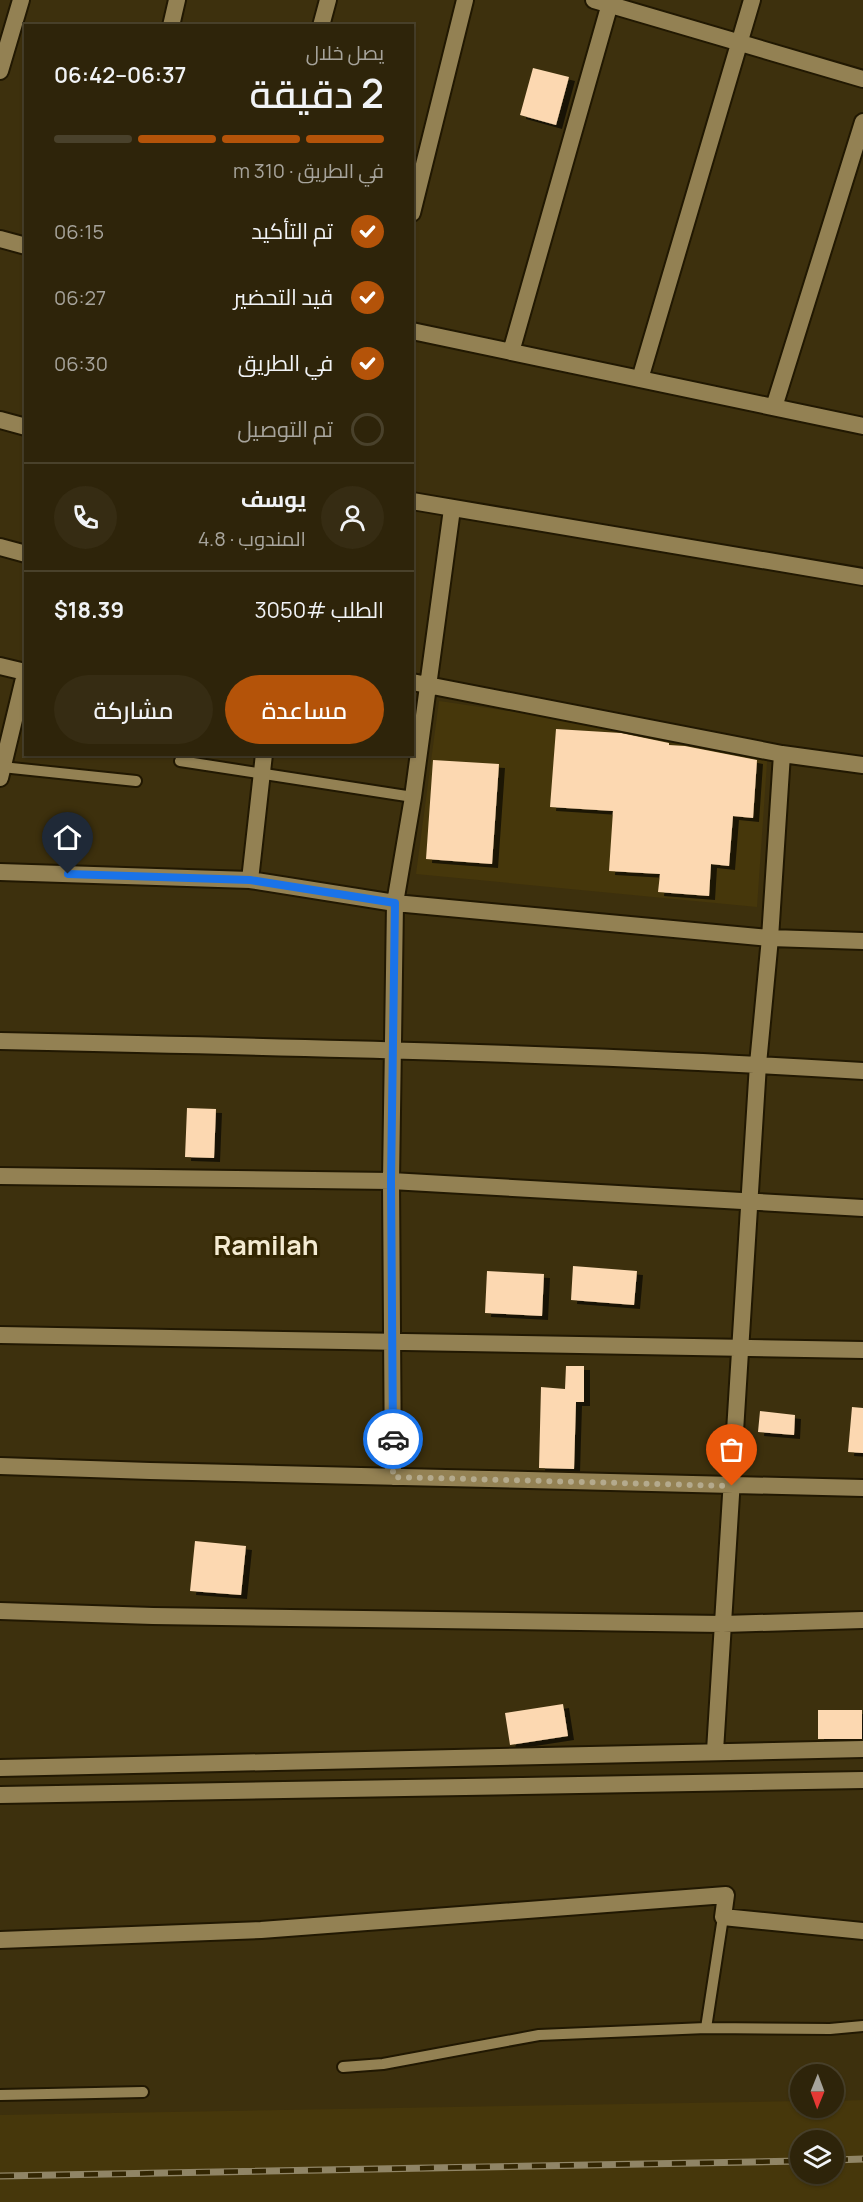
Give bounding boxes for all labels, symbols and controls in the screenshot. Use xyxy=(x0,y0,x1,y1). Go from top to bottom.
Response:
text: يصل خلال xyxy=(306,39,384,66)
text: 06:37–06:42 xyxy=(54,60,186,90)
text: 2 دقيقة xyxy=(249,66,384,120)
text: في الطريق · 310 m xyxy=(233,157,384,184)
icon: check xyxy=(351,215,384,248)
text: تم التأكيد xyxy=(251,216,333,246)
text: 06:15 xyxy=(54,218,104,245)
icon: check xyxy=(351,281,384,314)
text: قيد التحضير xyxy=(233,282,333,312)
text: 06:27 xyxy=(54,284,106,311)
icon: check xyxy=(351,347,384,380)
text: في الطريق xyxy=(238,348,333,378)
text: 06:30 xyxy=(54,350,108,377)
text: تم التوصيل xyxy=(237,414,333,444)
text: يوسف xyxy=(241,484,306,514)
button: phone xyxy=(54,486,117,549)
button: person xyxy=(321,486,384,549)
text: المندوب · 4.8 xyxy=(198,525,306,552)
text: $18.39 xyxy=(54,595,124,625)
text: الطلب #3050 xyxy=(254,595,384,625)
button: مشاركة xyxy=(54,675,213,744)
button: مساعدة xyxy=(225,675,384,744)
pin xyxy=(42,812,93,874)
icon: home xyxy=(51,821,84,854)
district label: Ramilah xyxy=(213,1226,319,1263)
courier xyxy=(363,1409,423,1469)
icon: car xyxy=(377,1423,410,1456)
pin xyxy=(706,1424,757,1486)
icon: bag xyxy=(715,1433,748,1466)
north arrow xyxy=(790,2064,844,2118)
map controls xyxy=(790,2064,844,2184)
button: layers xyxy=(790,2130,844,2184)

